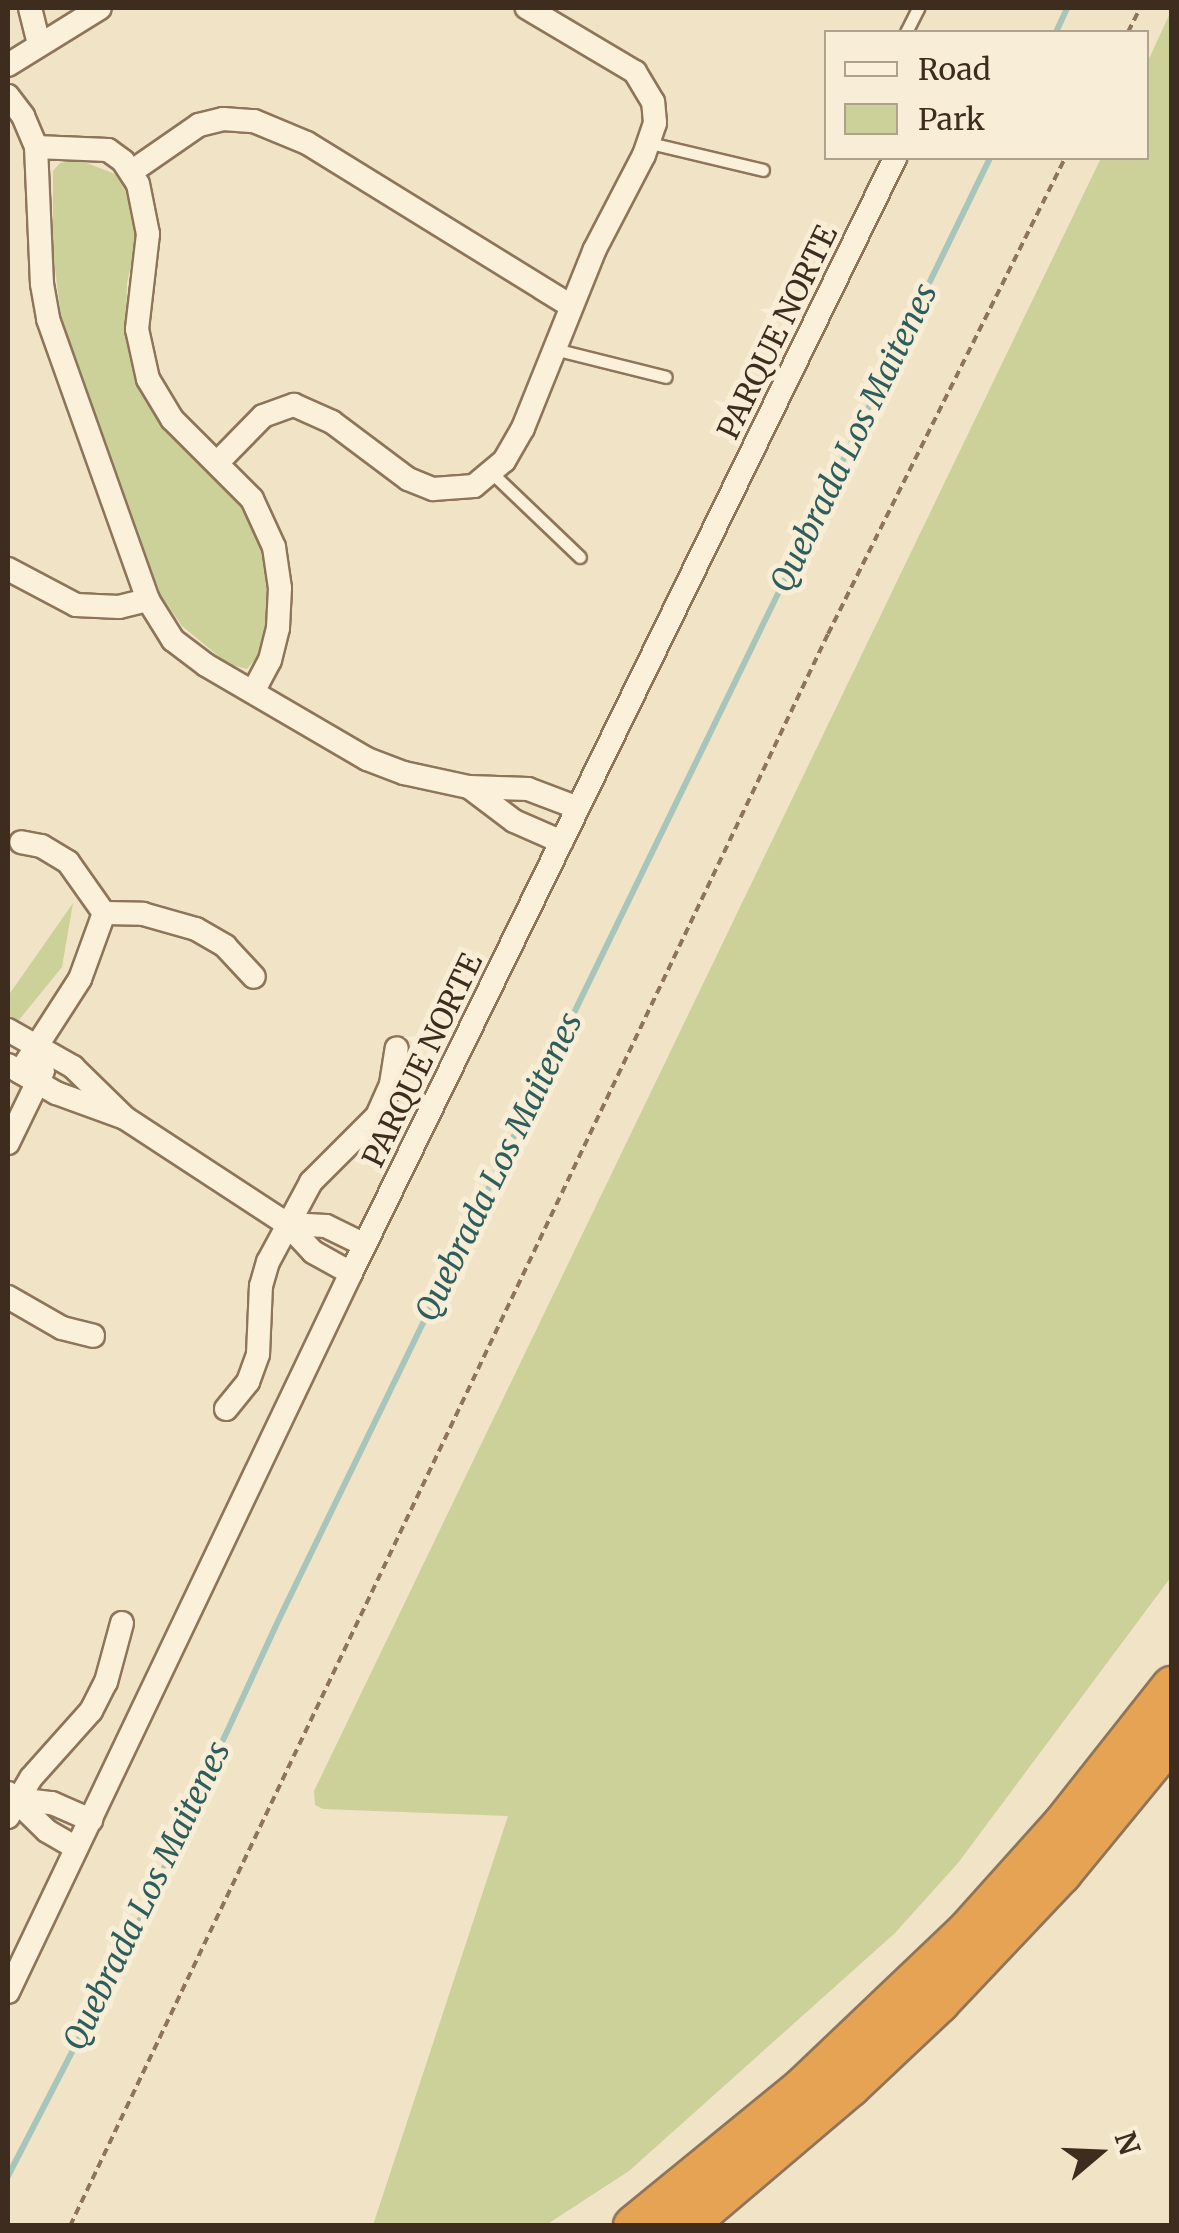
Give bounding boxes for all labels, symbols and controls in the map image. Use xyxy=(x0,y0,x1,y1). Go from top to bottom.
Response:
legend xyxy=(824,30,1149,160)
text: Road xyxy=(918,50,991,88)
text: Park xyxy=(918,100,985,138)
street label: PARQUE NORTE xyxy=(710,219,844,445)
water label: Quebrada Los Maitenes xyxy=(763,277,945,599)
street label: PARQUE NORTE xyxy=(355,947,489,1173)
water label: Quebrada Los Maitenes xyxy=(408,1006,590,1328)
water label: Quebrada Los Maitenes xyxy=(56,1735,238,2057)
north arrow xyxy=(1049,2103,1149,2203)
text: N xyxy=(1107,2127,1148,2160)

